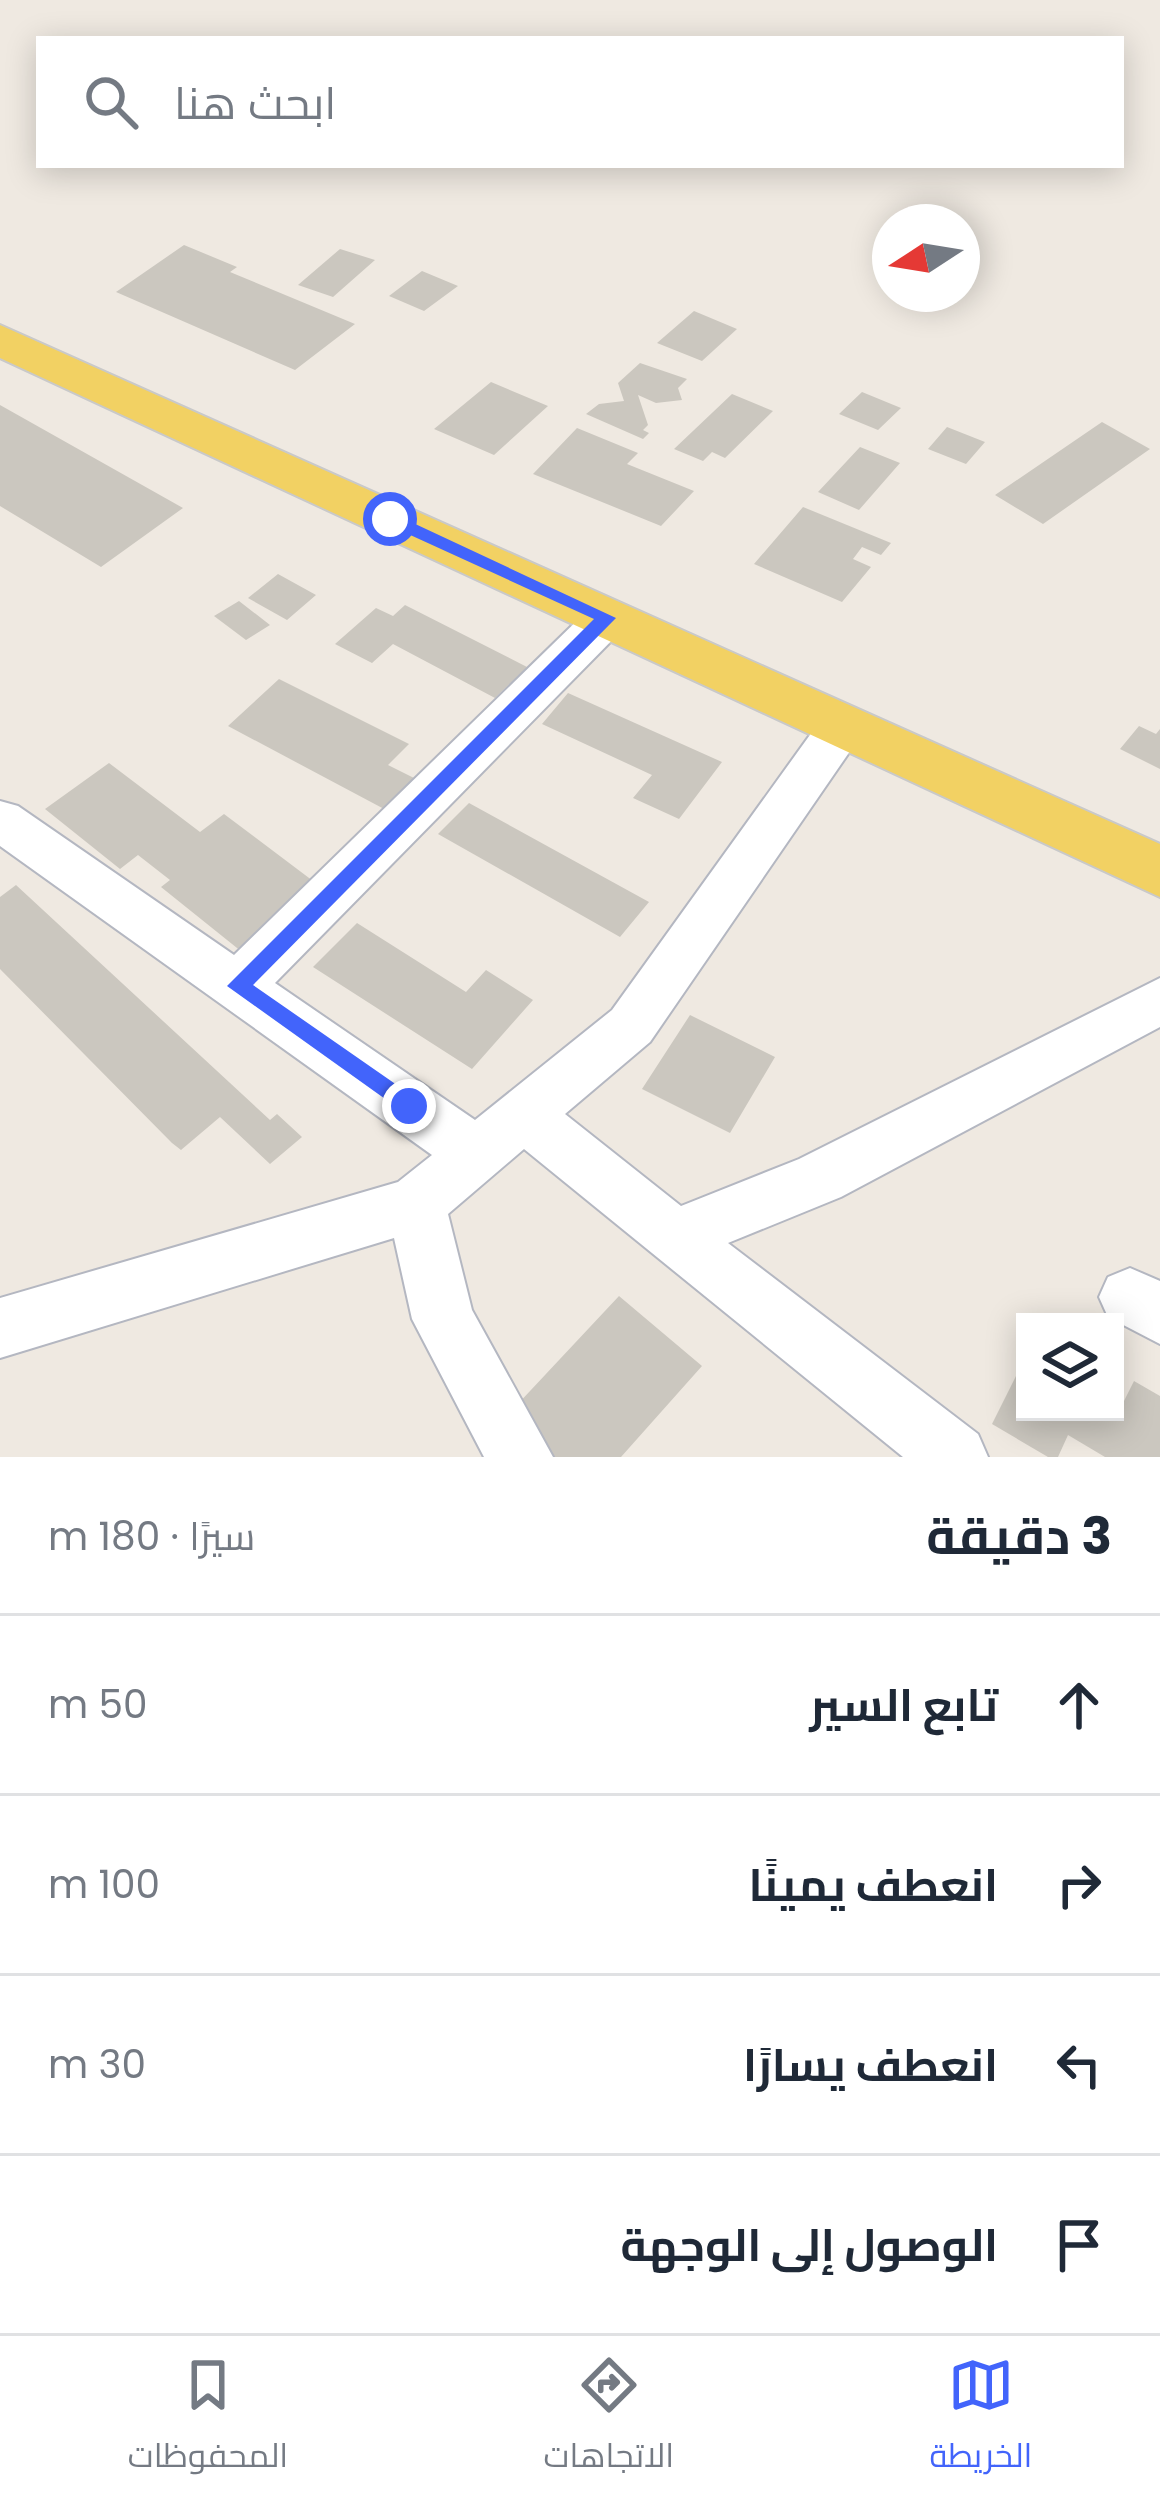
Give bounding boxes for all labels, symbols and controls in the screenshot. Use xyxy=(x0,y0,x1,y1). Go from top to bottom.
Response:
search box xyxy=(36,36,1124,168)
icon: search xyxy=(78,69,144,135)
text: ابحث هنا xyxy=(174,72,336,135)
north arrow xyxy=(872,204,980,312)
route start xyxy=(363,492,417,546)
route end xyxy=(382,1079,436,1133)
map controls xyxy=(1016,1313,1124,1421)
button: layers xyxy=(1016,1313,1124,1421)
text: 3 دقيقة xyxy=(926,1500,1112,1572)
text: سيرًا · 180 m xyxy=(48,1509,255,1564)
icon: ahead xyxy=(1046,1672,1112,1738)
text: تابع السير xyxy=(810,1674,998,1737)
text: 50 m xyxy=(48,1677,148,1732)
icon: right xyxy=(1046,1852,1112,1918)
text: انعطف يمينًا xyxy=(749,1854,998,1917)
text: 100 m xyxy=(48,1857,160,1912)
icon: left xyxy=(1046,2032,1112,2098)
text: انعطف يسارًا xyxy=(743,2034,998,2097)
text: 30 m xyxy=(48,2037,146,2092)
icon: arrive xyxy=(1046,2212,1112,2278)
text: الوصول إلى الوجهة xyxy=(620,2214,998,2277)
tab: المحفوظات xyxy=(128,2352,288,2486)
tab: الاتجاهات xyxy=(544,2352,674,2486)
tab: الخريطة xyxy=(929,2352,1032,2486)

